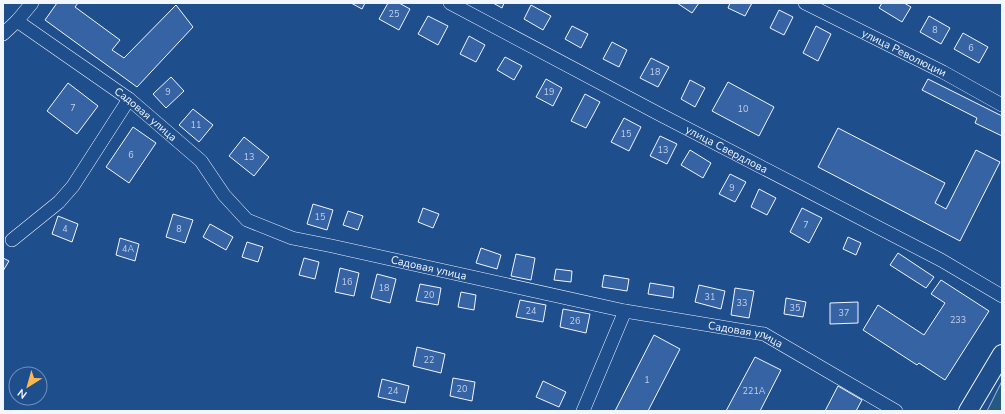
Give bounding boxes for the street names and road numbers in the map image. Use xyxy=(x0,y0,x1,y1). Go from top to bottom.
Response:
street label: улица Революции xyxy=(859,25,949,80)
street label: Садовая улица xyxy=(111,84,180,145)
street label: улица Свердлова xyxy=(683,122,771,177)
street label: Садовая улица xyxy=(389,252,468,283)
street label: Садовая улица xyxy=(707,317,786,351)

